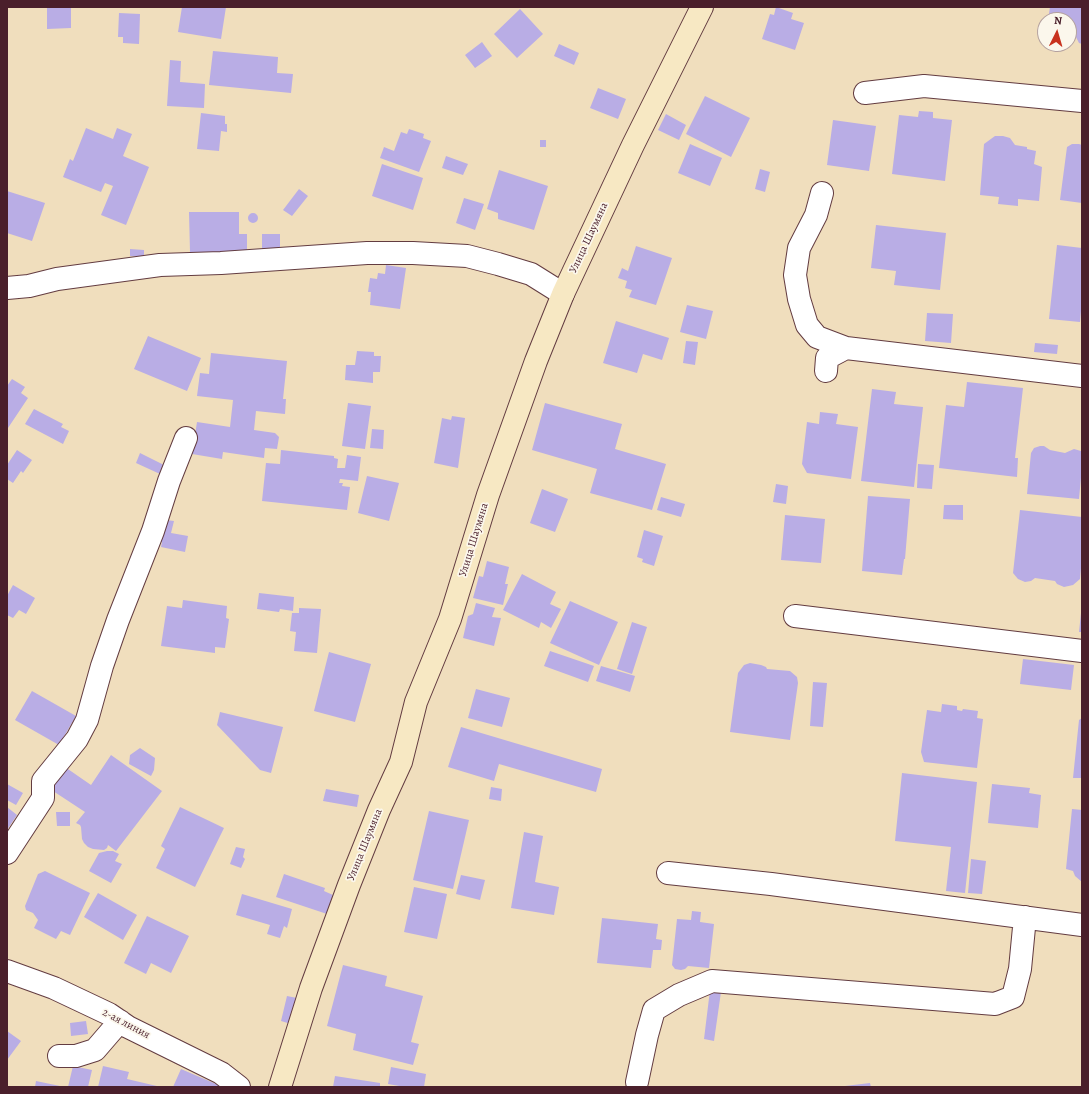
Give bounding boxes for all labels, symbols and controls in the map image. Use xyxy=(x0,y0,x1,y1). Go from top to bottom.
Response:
north arrow xyxy=(1037,12,1077,52)
text: N xyxy=(1053,13,1063,28)
street label: Улица Шаумяна xyxy=(567,201,611,275)
street label: Улица Шаумяна xyxy=(457,502,491,578)
street label: Улица Шаумяна xyxy=(345,807,385,883)
street label: 2-ая линия xyxy=(100,1006,152,1042)

